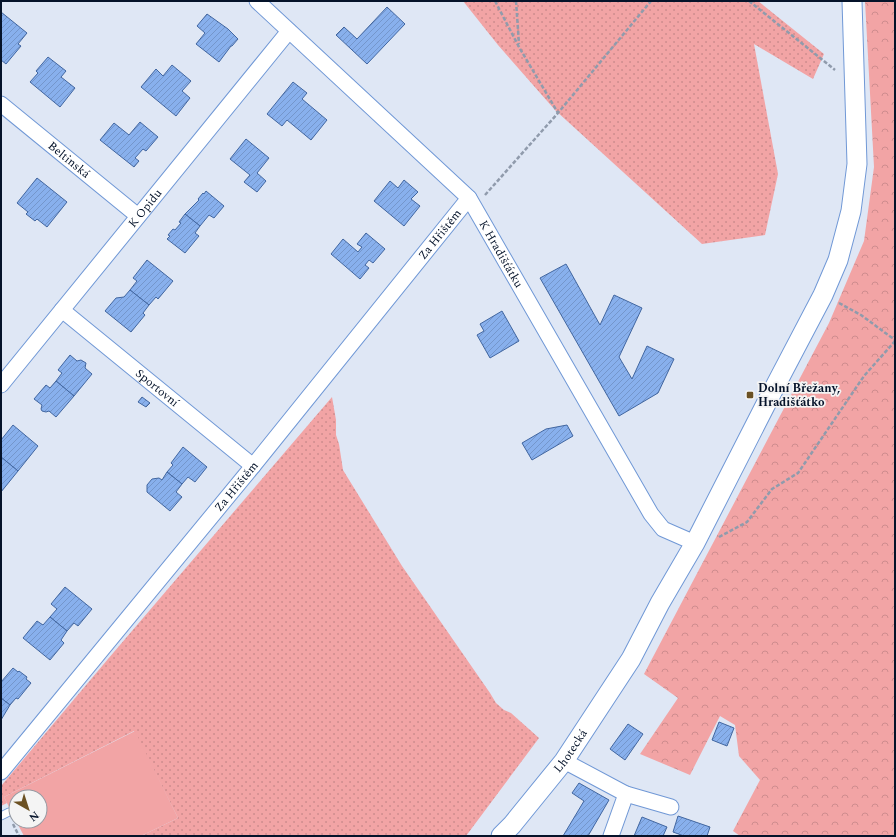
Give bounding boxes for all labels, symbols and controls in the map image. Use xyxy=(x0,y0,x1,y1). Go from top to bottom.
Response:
street label: Beltinská xyxy=(43,137,94,183)
street label: K Opidu xyxy=(124,185,167,232)
street label: Za Hřištěm xyxy=(414,205,466,264)
street label: K Hradišťátku xyxy=(474,217,528,292)
street label: Sportovní xyxy=(131,364,184,413)
place label: Dolní Břežany, Hradišťátko xyxy=(758,379,840,412)
marker: Dolní Břežany, Hradišťátko xyxy=(745,390,755,400)
street label: Za Hřištěm xyxy=(210,457,263,516)
street label: Lhotecká xyxy=(549,725,593,777)
north arrow xyxy=(8,789,48,829)
text: N xyxy=(25,807,43,826)

